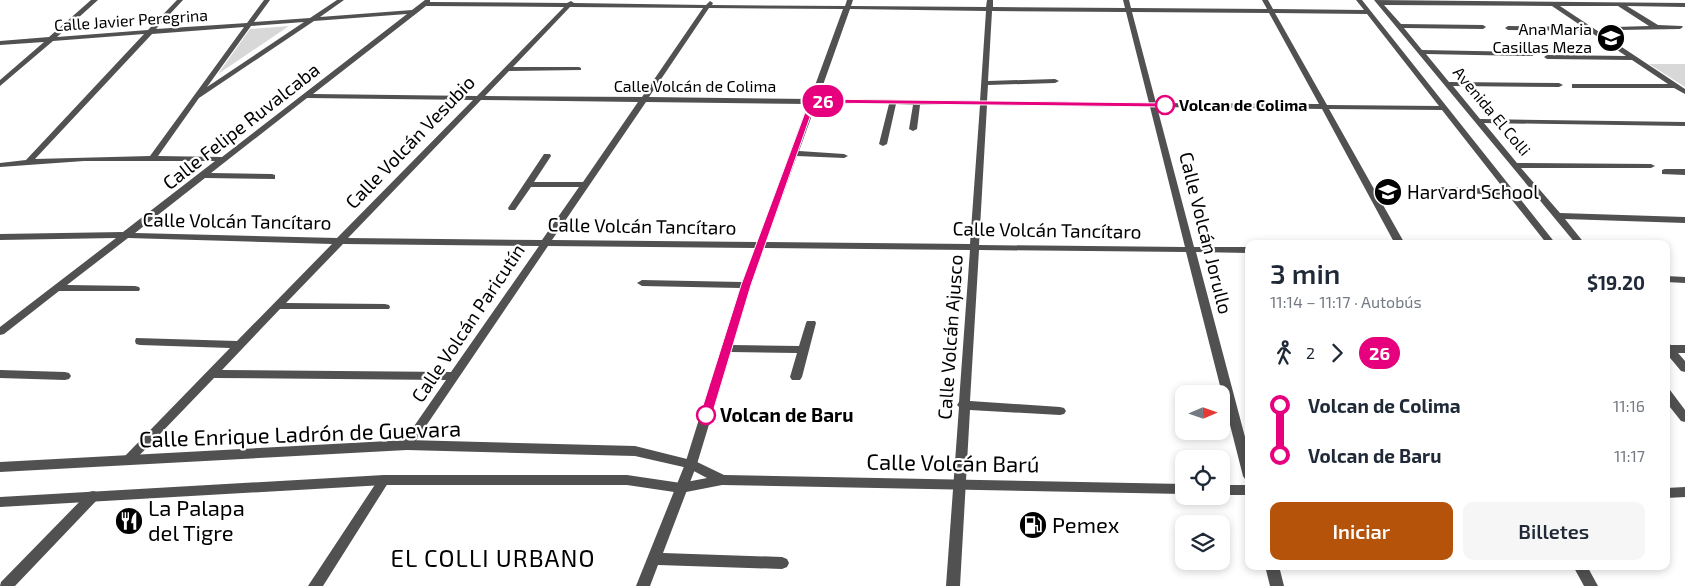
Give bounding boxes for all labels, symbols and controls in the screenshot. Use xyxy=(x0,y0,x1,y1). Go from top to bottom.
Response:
street label: Calle Javier Peregrina xyxy=(53,5,209,34)
place label: Ana Maria Casillas Meza xyxy=(1492,19,1592,56)
school or university icon: Ana Maria Casillas Meza xyxy=(1596,23,1626,53)
street label: Calle Felipe Ruvalcaba xyxy=(158,57,324,194)
street label: Avenida El Colli xyxy=(1450,62,1535,159)
street label: Calle Volcán Vesubio xyxy=(340,70,479,213)
street label: Calle Volcán de Colima xyxy=(614,76,776,95)
line badge: 26 xyxy=(800,85,846,117)
text: 26 xyxy=(812,90,834,112)
marker: Volcan de Colima xyxy=(1155,95,1175,115)
place label: Volcan de Colima xyxy=(1179,95,1307,114)
street label: Calle Volcán Jorullo xyxy=(1175,149,1238,316)
school or university icon: Harvard School xyxy=(1373,177,1403,207)
place label: Harvard School xyxy=(1407,180,1539,203)
street label: Calle Volcán Tancítaro xyxy=(142,207,332,234)
street label: Calle Volcán Tancítaro xyxy=(547,212,737,239)
street label: Calle Volcán Tancítaro xyxy=(952,216,1142,243)
street label: Calle Volcán Paricutín xyxy=(406,239,529,406)
street label: Calle Volcán Ajusco xyxy=(932,254,967,420)
text: 3 min xyxy=(1270,256,1340,290)
text: $19.20 xyxy=(1587,271,1645,294)
text: 11:14 – 11:17 · Autobús xyxy=(1270,292,1422,311)
icon: walk xyxy=(1270,339,1298,367)
icon: forward xyxy=(1323,339,1351,367)
text: 26 xyxy=(1369,342,1390,364)
text: 2 xyxy=(1306,343,1315,362)
north arrow xyxy=(1175,385,1230,440)
map controls xyxy=(1175,385,1230,570)
text: Volcan de Colima xyxy=(1308,394,1461,417)
text: 11:16 xyxy=(1613,396,1645,415)
place label: Volcan de Baru xyxy=(720,403,853,426)
marker: Volcan de Baru xyxy=(696,405,716,425)
street label: Calle Enrique Ladrón de Guevara xyxy=(138,414,461,452)
text: Volcan de Baru xyxy=(1308,444,1441,467)
text: 11:17 xyxy=(1614,446,1645,465)
street label: Calle Volcán Barú xyxy=(866,447,1040,477)
button: locate xyxy=(1175,450,1230,505)
place label: La Palapa del Tigre xyxy=(148,494,245,545)
button: Iniciar xyxy=(1270,502,1453,560)
button: Billetes xyxy=(1463,502,1645,560)
restaurant icon: La Palapa del Tigre xyxy=(114,506,144,536)
fuel station icon: Pemex xyxy=(1018,510,1048,540)
place label: Pemex xyxy=(1052,511,1120,537)
button: layers xyxy=(1175,515,1230,570)
district label: EL COLLI URBANO xyxy=(391,543,595,572)

